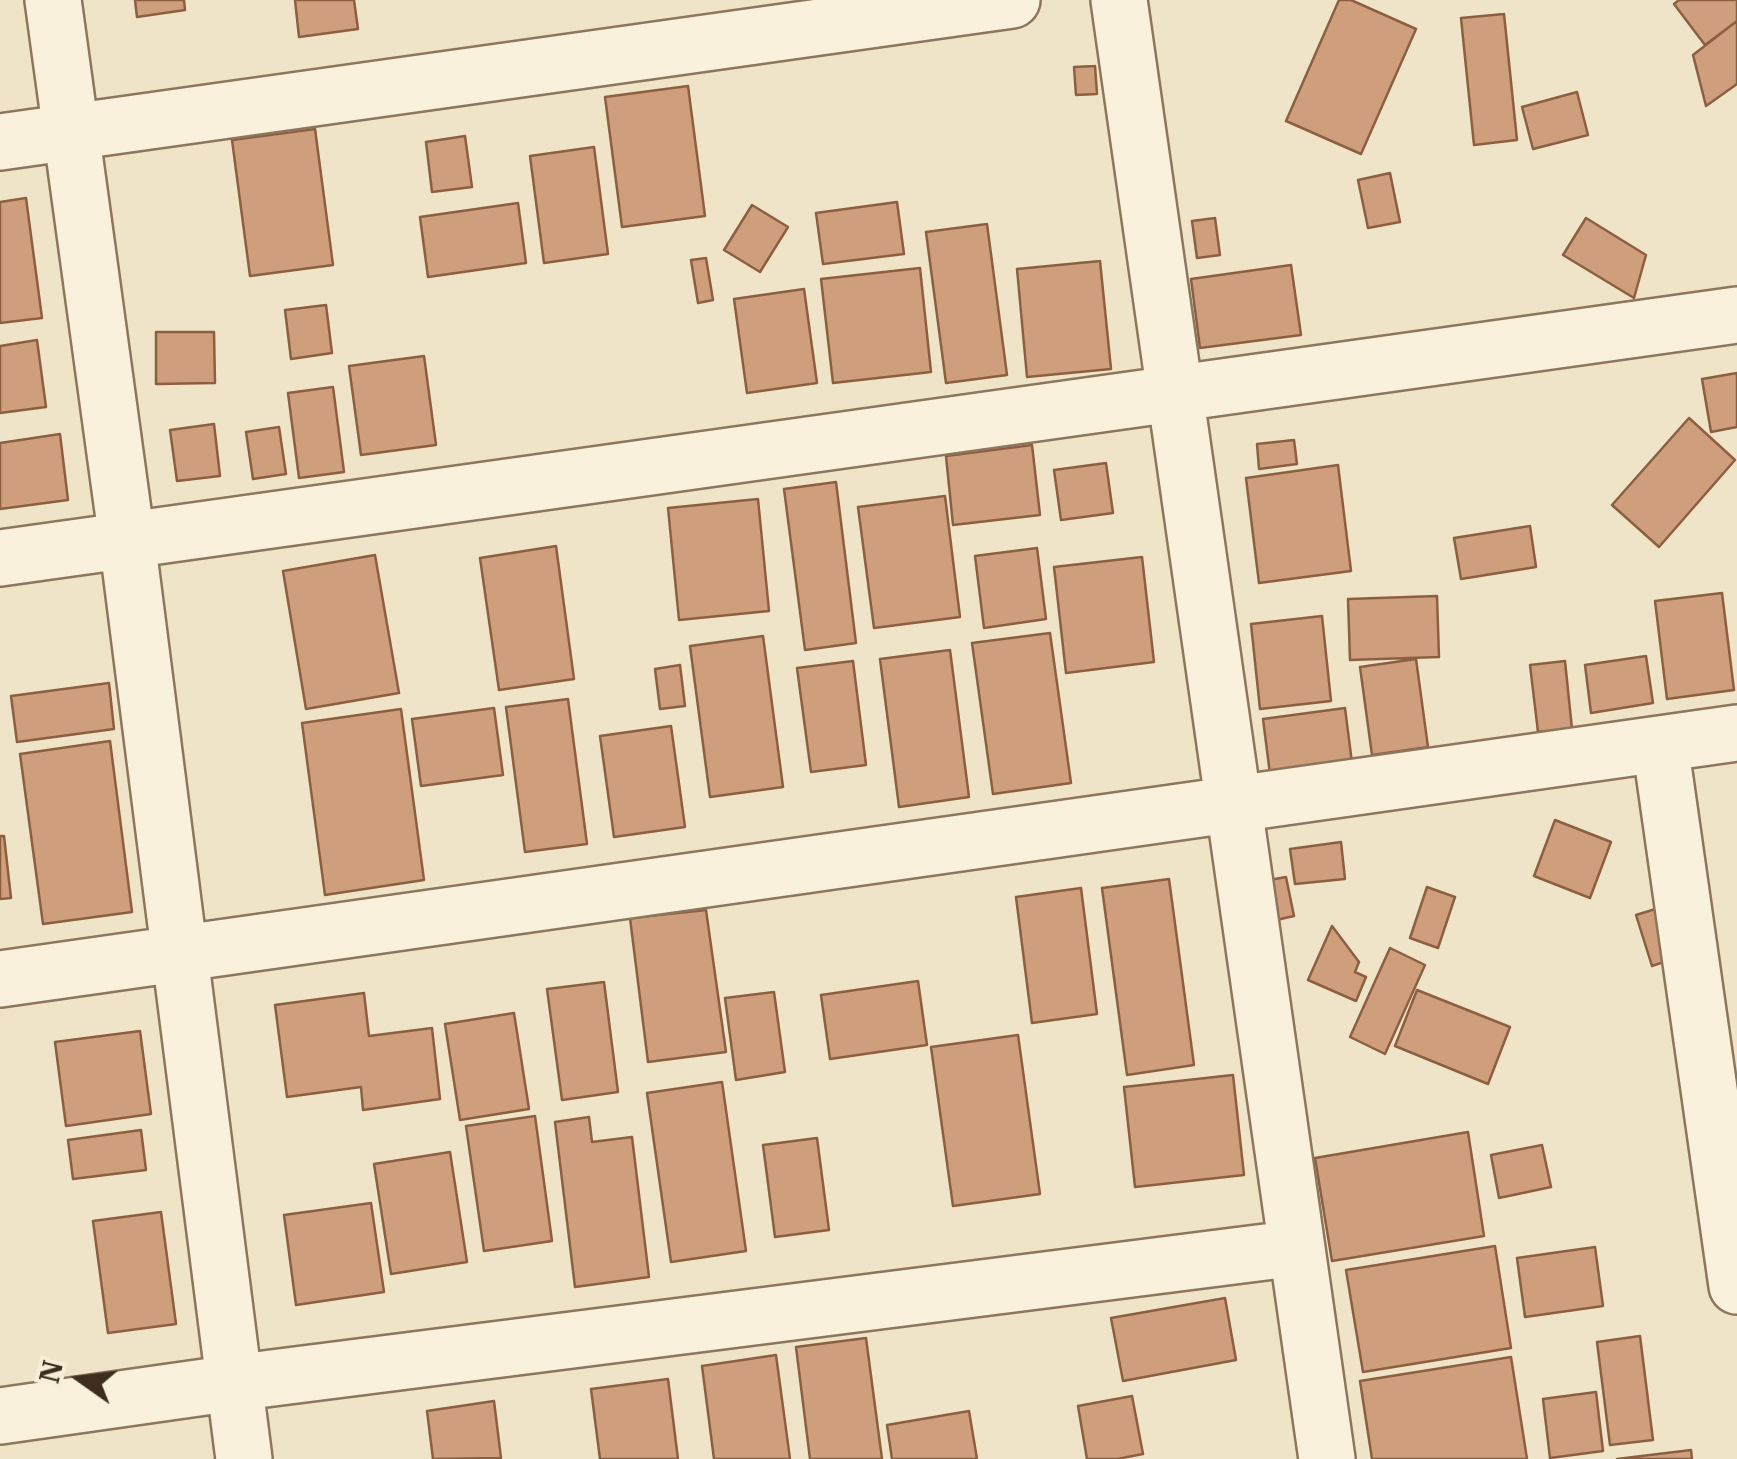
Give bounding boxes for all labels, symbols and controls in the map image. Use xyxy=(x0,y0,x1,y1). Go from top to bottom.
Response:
north arrow xyxy=(30,1329,130,1429)
text: N xyxy=(30,1356,71,1387)

